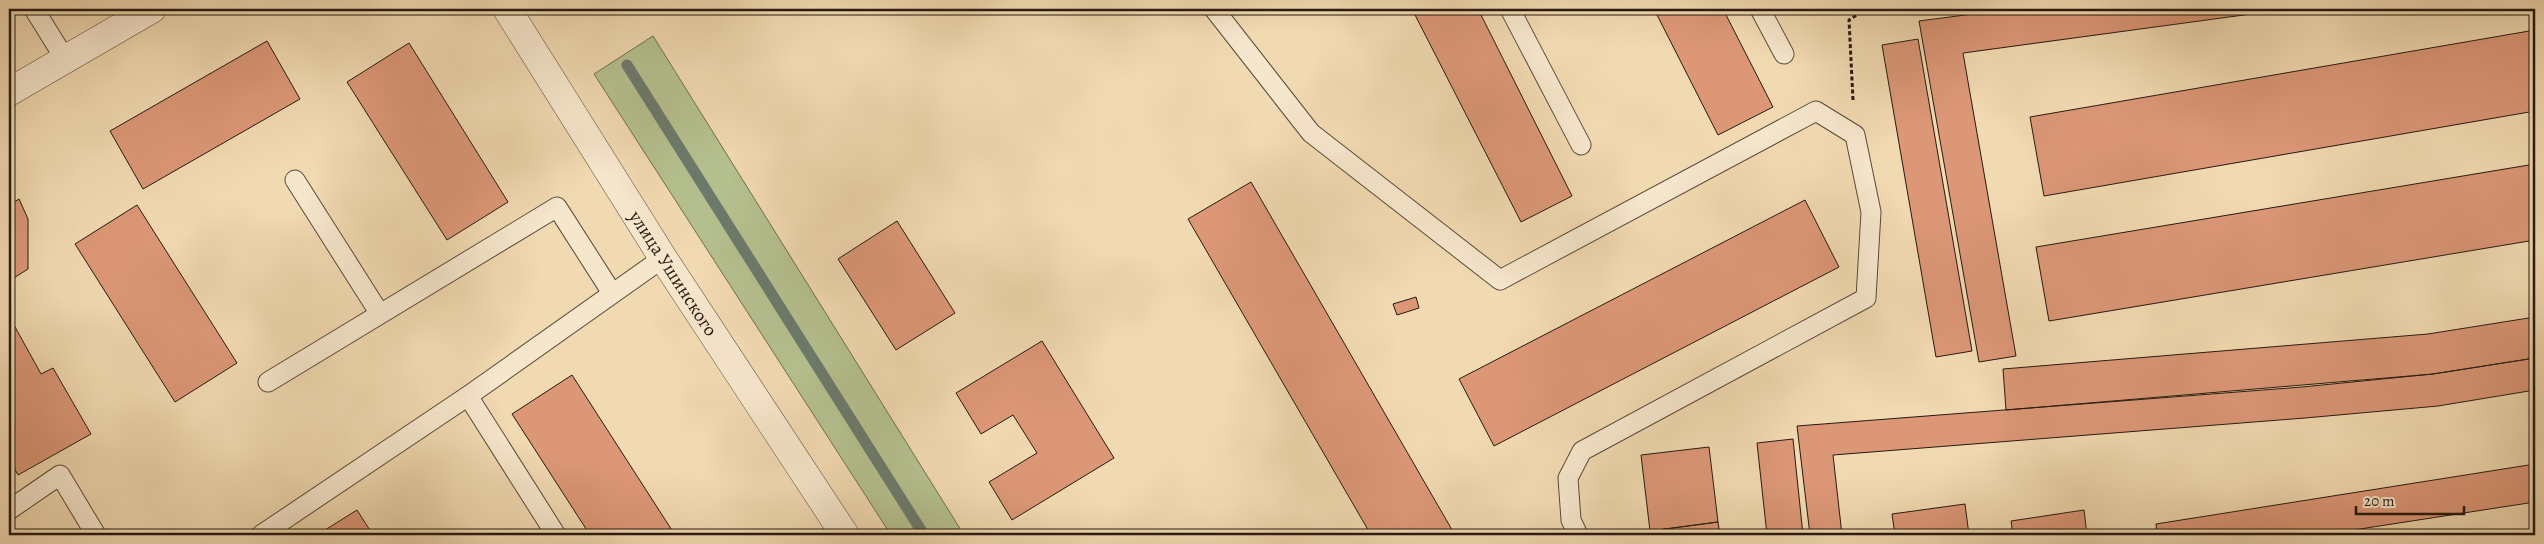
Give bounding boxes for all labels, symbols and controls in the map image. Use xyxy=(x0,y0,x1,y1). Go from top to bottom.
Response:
street label: улица Ушинского xyxy=(622,205,724,341)
scale bar xyxy=(2356,484,2464,516)
text: 20 m xyxy=(2364,491,2395,511)

